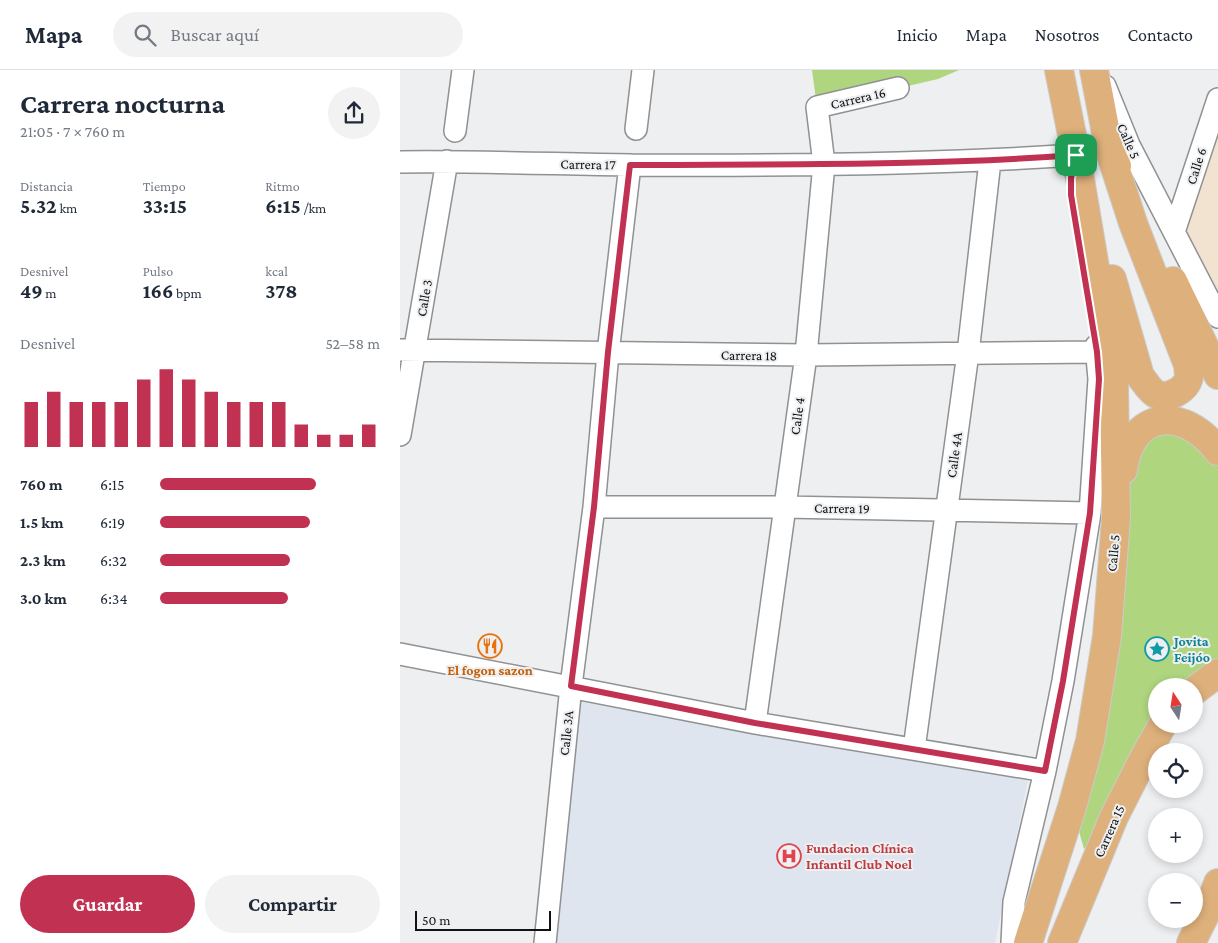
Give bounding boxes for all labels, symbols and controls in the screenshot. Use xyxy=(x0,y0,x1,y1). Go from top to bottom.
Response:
search box xyxy=(113,12,463,57)
text: Mapa xyxy=(25,21,83,48)
icon: search xyxy=(131,21,159,49)
text: Buscar aquí xyxy=(171,24,259,45)
text: Inicio xyxy=(897,25,938,45)
text: Mapa xyxy=(966,25,1007,45)
text: Nosotros xyxy=(1035,25,1099,45)
text: Contacto xyxy=(1127,25,1193,45)
street label: Carrera 16 xyxy=(829,84,887,112)
button: share xyxy=(328,87,380,139)
text: Carrera nocturna xyxy=(20,88,225,119)
street label: Calle 5 xyxy=(1114,121,1144,161)
text: 21:05 · 7 × 760 m xyxy=(20,123,125,140)
pin xyxy=(1055,134,1097,176)
icon: arrive xyxy=(1062,141,1090,169)
street label: Calle 6 xyxy=(1183,145,1209,187)
street label: Carrera 17 xyxy=(560,156,616,172)
text: Distancia xyxy=(20,178,73,194)
text: Tiempo xyxy=(143,178,186,194)
text: Ritmo xyxy=(265,178,300,194)
text: 5.32 xyxy=(20,194,57,218)
text: 33:15 xyxy=(143,194,187,218)
text: 6:15 xyxy=(265,194,301,218)
text: km xyxy=(57,200,77,216)
text: /km xyxy=(301,200,326,216)
text: Desnivel xyxy=(20,263,68,279)
text: Pulso xyxy=(143,263,173,279)
text: kcal xyxy=(265,263,288,279)
street label: Calle 3 xyxy=(413,278,435,318)
text: 49 xyxy=(20,279,43,303)
text: 166 xyxy=(143,279,173,303)
text: 378 xyxy=(265,279,297,303)
text: m xyxy=(43,285,57,301)
text: bpm xyxy=(173,285,202,301)
text: Desnivel xyxy=(20,335,75,352)
text: 52–58 m xyxy=(325,335,380,352)
street label: Carrera 18 xyxy=(721,347,777,363)
street label: Calle 4 xyxy=(786,396,808,436)
street label: Calle 4A xyxy=(943,431,965,479)
text: 760 m xyxy=(20,476,63,493)
text: 6:15 xyxy=(100,476,125,493)
street label: Carrera 19 xyxy=(814,500,870,516)
text: 1.5 km xyxy=(20,514,64,531)
text: 6:19 xyxy=(100,514,125,531)
street label: Calle 5 xyxy=(1103,534,1123,572)
text: 2.3 km xyxy=(20,552,66,569)
text: 6:32 xyxy=(100,552,127,569)
text: 3.0 km xyxy=(20,590,67,607)
text: 6:34 xyxy=(100,590,128,607)
restaurant icon: El fogon sazon xyxy=(477,633,503,659)
place label: Jovita Feijóo xyxy=(1172,633,1210,666)
place icon: Jovita Feijóo xyxy=(1144,636,1170,662)
place label: El fogon sazon xyxy=(447,662,533,678)
north arrow xyxy=(1148,678,1202,732)
map controls xyxy=(1148,678,1203,928)
street label: Calle 3A xyxy=(556,710,576,756)
button: locate xyxy=(1148,743,1203,798)
street label: Carrera 15 xyxy=(1090,802,1128,860)
button: + xyxy=(1148,808,1203,863)
place label: Fundacion Clínica Infantil Club Noel xyxy=(806,840,914,872)
hospital icon: Fundacion Clínica Infantil Club Noel xyxy=(776,843,802,869)
button: − xyxy=(1148,873,1203,928)
button: Guardar xyxy=(20,875,195,933)
button: Compartir xyxy=(205,875,380,933)
scale bar xyxy=(415,908,551,931)
text: 50 m xyxy=(422,912,450,928)

